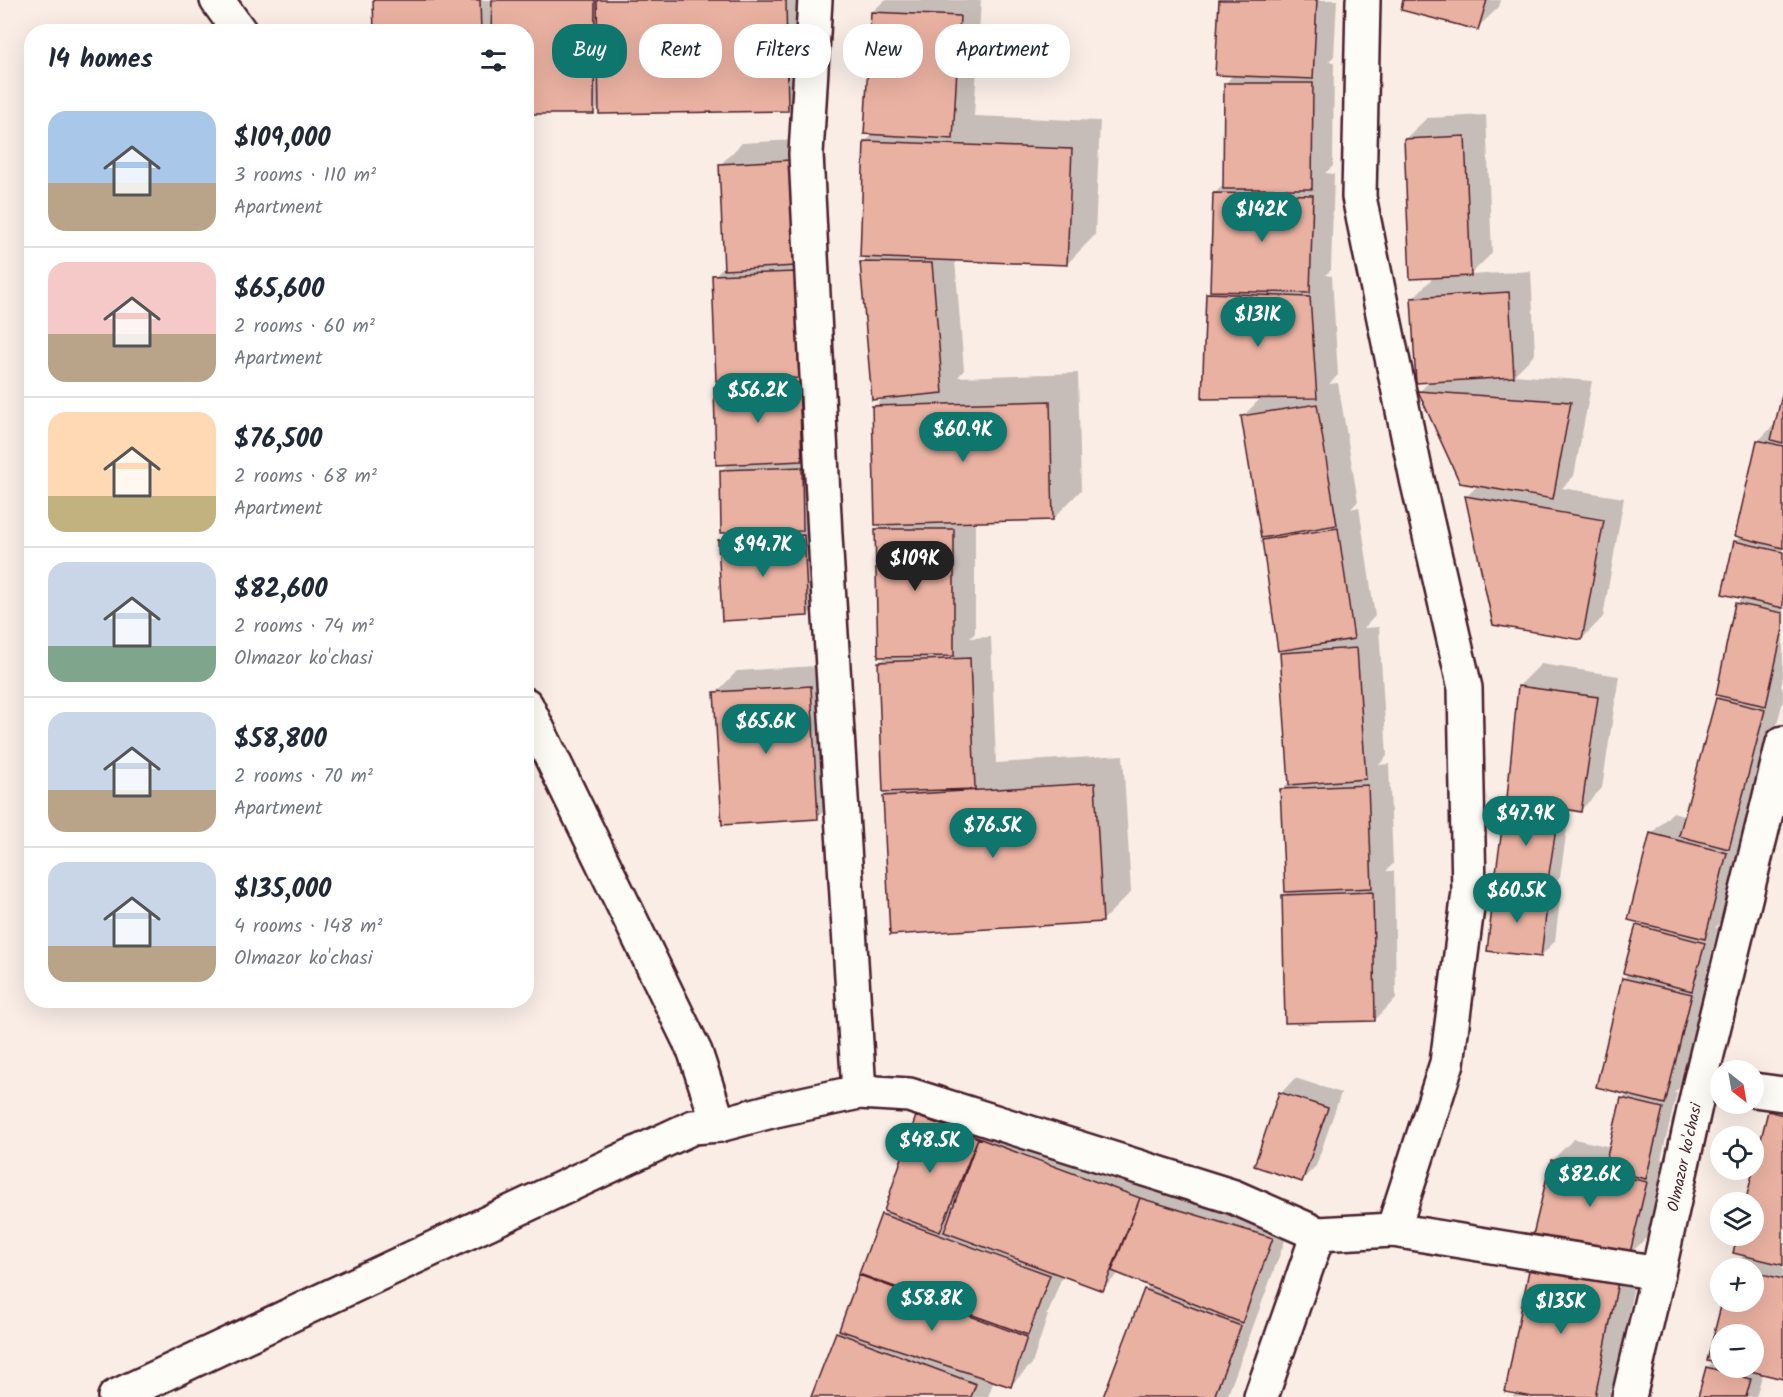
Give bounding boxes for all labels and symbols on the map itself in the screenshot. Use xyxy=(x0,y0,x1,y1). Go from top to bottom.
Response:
pin: $142K xyxy=(1220,192,1304,243)
pin: $131K xyxy=(1216,297,1300,348)
pin: $56.2K xyxy=(709,373,807,424)
pin: $60.9K xyxy=(914,412,1012,463)
pin: $94.7K xyxy=(714,527,812,578)
pin: $109K xyxy=(873,541,957,592)
pin: $65.6K xyxy=(717,704,815,755)
pin: $47.9K xyxy=(1477,796,1575,847)
pin: $76.5K xyxy=(944,808,1042,859)
pin: $60.5K xyxy=(1468,873,1566,924)
north arrow xyxy=(1710,1060,1764,1114)
street label: Olmazor ko'chasi xyxy=(1661,1099,1710,1214)
pin: $48.5K xyxy=(881,1123,979,1174)
pin: $82.6K xyxy=(1541,1157,1639,1208)
pin: $58.8K xyxy=(883,1281,981,1332)
pin: $135K xyxy=(1519,1284,1603,1335)

